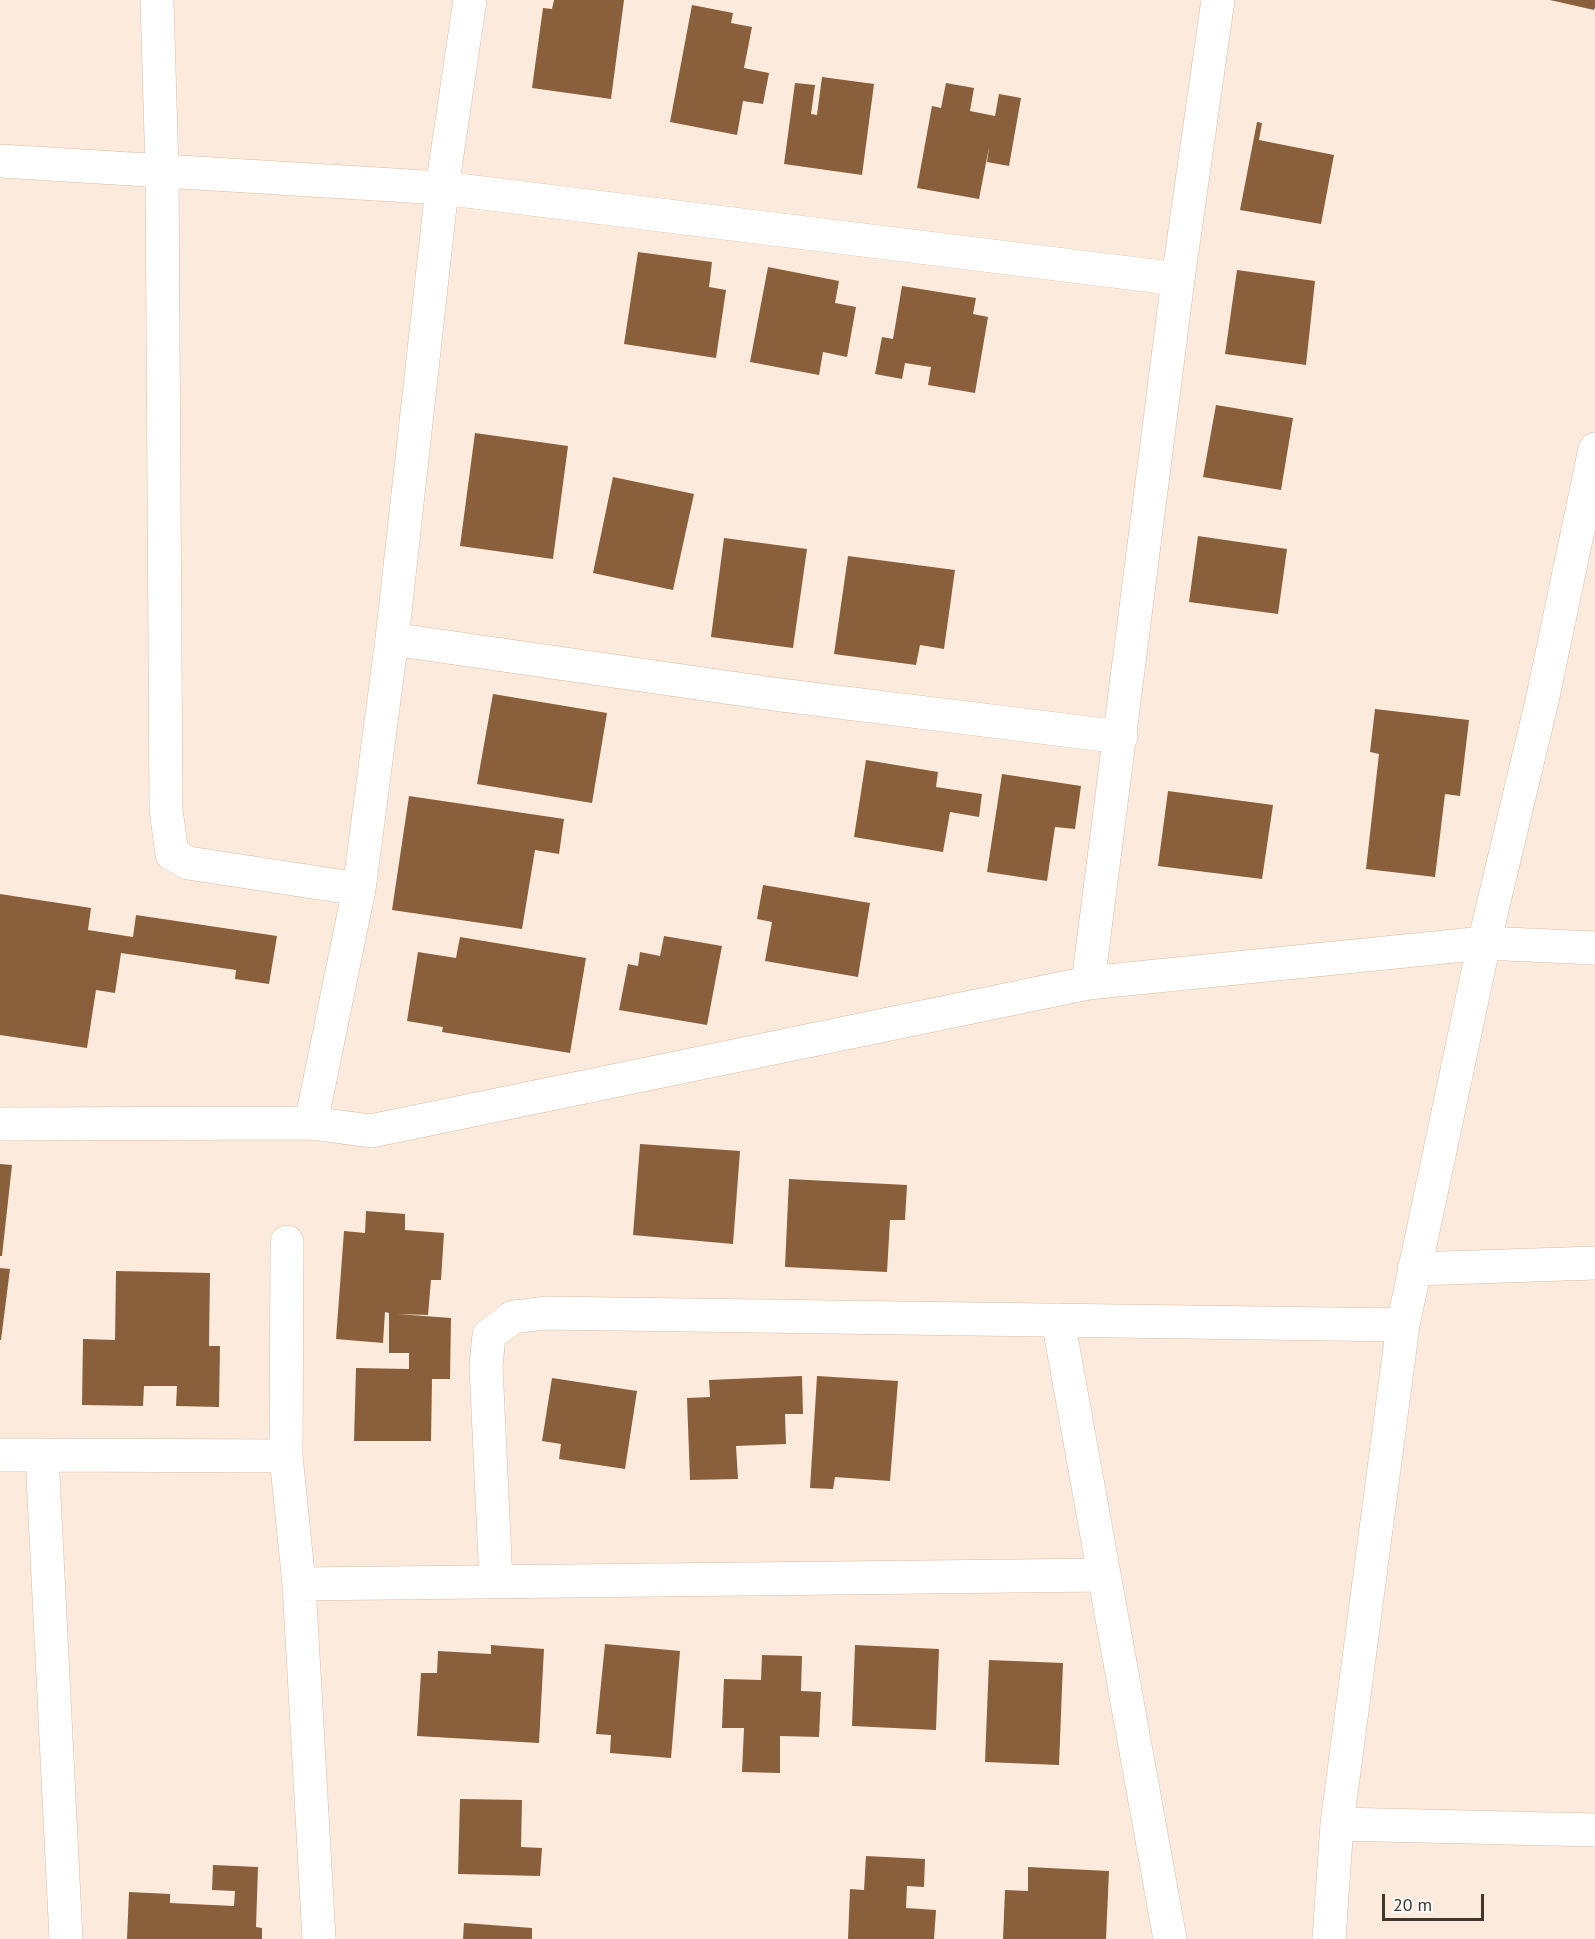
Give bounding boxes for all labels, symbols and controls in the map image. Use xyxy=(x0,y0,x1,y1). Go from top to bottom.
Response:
scale bar xyxy=(1385,1882,1487,1920)
text: 20 m xyxy=(1393,1893,1432,1916)

